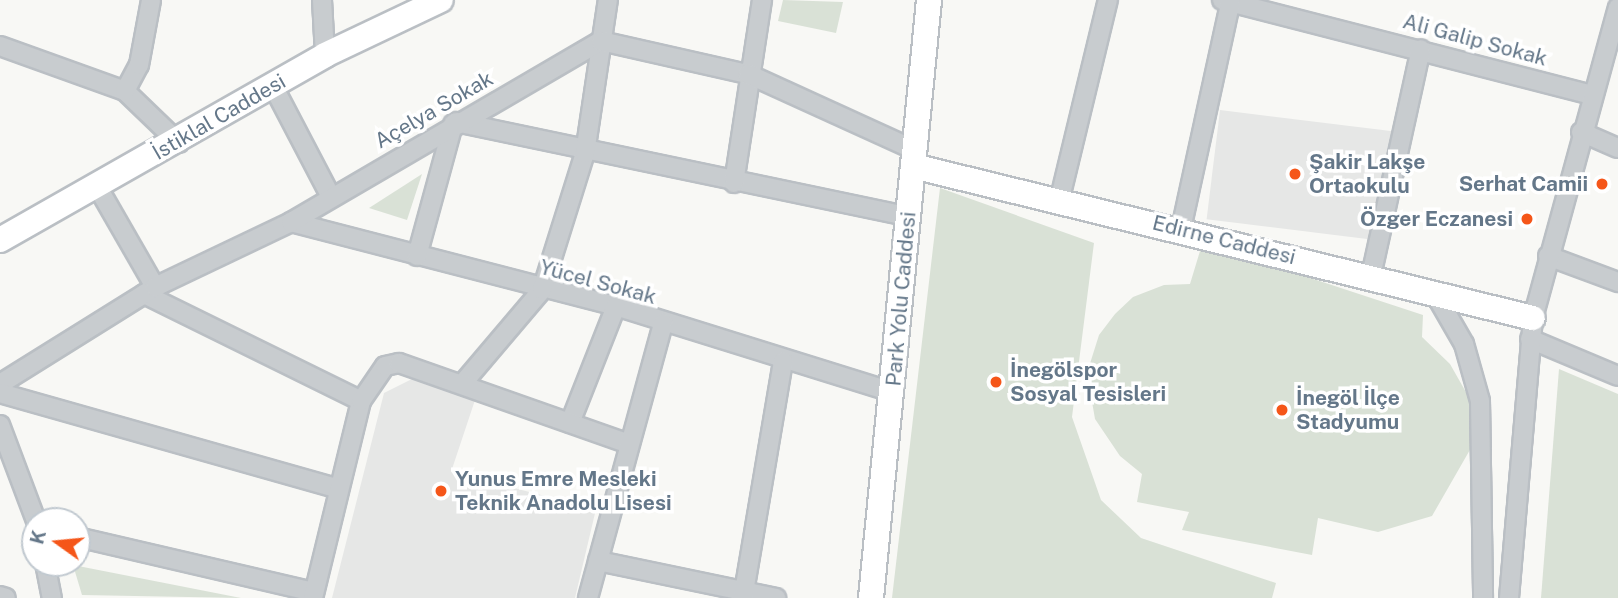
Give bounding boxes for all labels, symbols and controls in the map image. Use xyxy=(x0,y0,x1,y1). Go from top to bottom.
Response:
street label: Ali Galip Sokak xyxy=(1400,9,1550,71)
street label: Açelya Sokak xyxy=(370,66,498,154)
street label: İstiklal Caddesi xyxy=(148,69,290,165)
place label: Şakir Lakşe Ortaokulu xyxy=(1309,149,1425,199)
marker: Şakir Lakşe Ortaokulu xyxy=(1287,166,1303,182)
place label: Serhat Camii xyxy=(1459,171,1588,197)
marker: Serhat Camii xyxy=(1594,176,1610,192)
place label: Özger Eczanesi xyxy=(1360,206,1513,232)
street label: Edirne Caddesi xyxy=(1150,210,1298,270)
street label: Park Yolu Caddesi xyxy=(881,211,921,387)
marker: Özger Eczanesi xyxy=(1519,211,1535,227)
street label: Yücel Sokak xyxy=(537,254,659,310)
place label: İnegölspor Sosyal Tesisleri xyxy=(1010,357,1166,407)
marker: İnegölspor Sosyal Tesisleri xyxy=(988,374,1004,390)
place label: İnegöl İlçe Stadyumu xyxy=(1296,385,1400,435)
marker: İnegöl İlçe Stadyumu xyxy=(1274,402,1290,418)
place label: Yunus Emre Mesleki Teknik Anadolu Lisesi xyxy=(455,466,672,516)
marker: Yunus Emre Mesleki Teknik Anadolu Lisesi xyxy=(433,483,449,499)
north arrow xyxy=(21,507,91,577)
text: K xyxy=(25,528,50,547)

